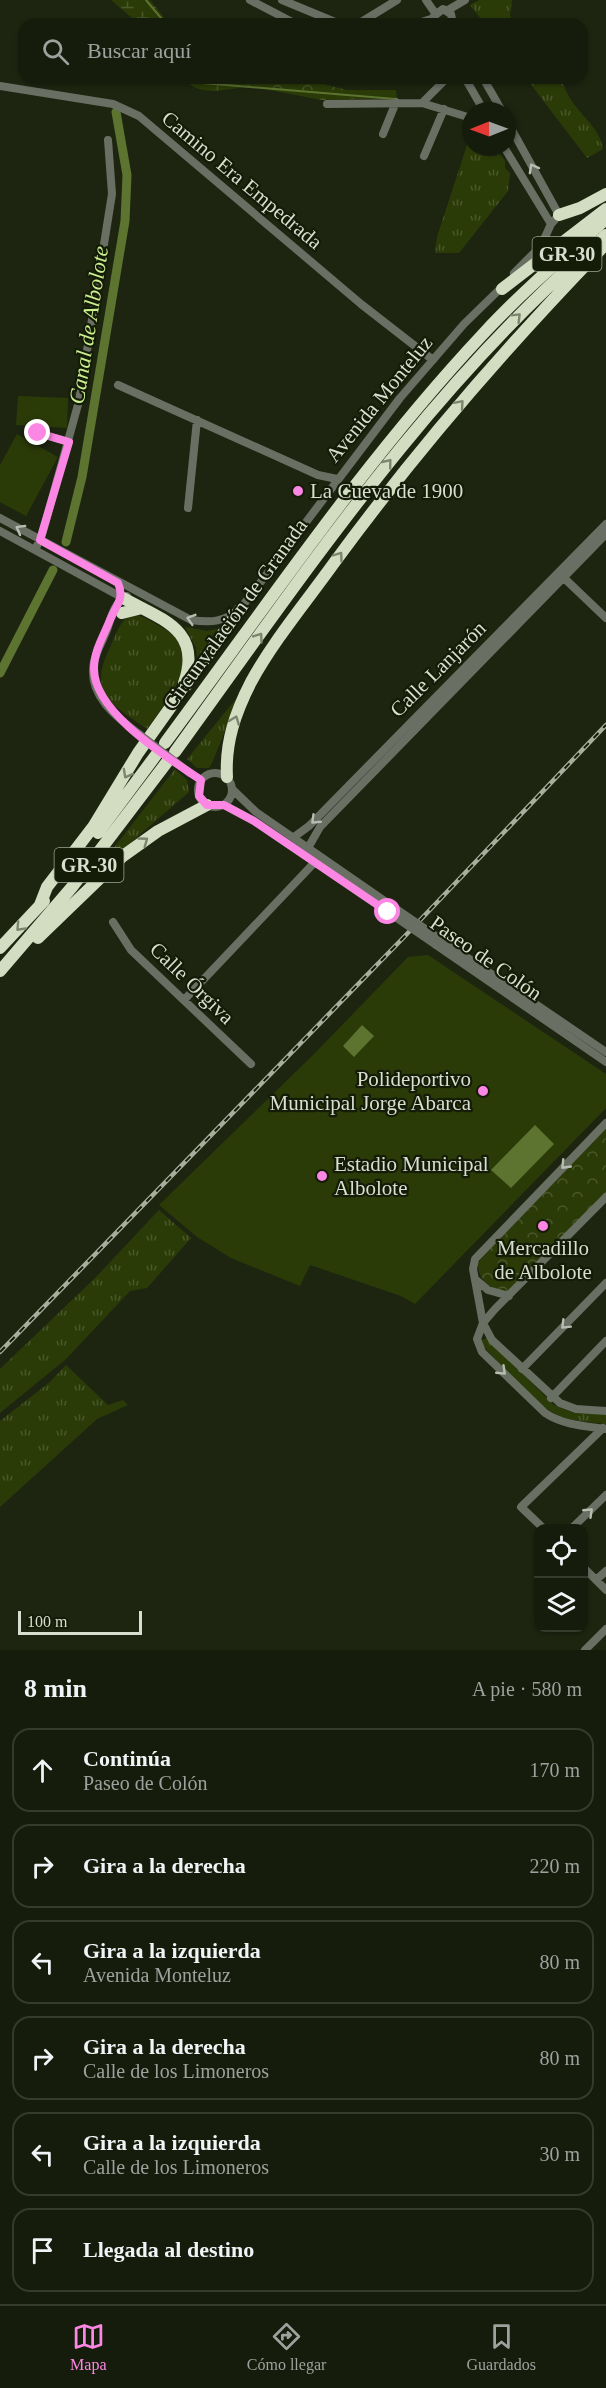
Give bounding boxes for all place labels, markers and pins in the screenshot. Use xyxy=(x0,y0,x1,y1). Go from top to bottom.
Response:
place label: La Cueva de 1900 xyxy=(310,479,463,503)
marker: La Cueva de 1900 xyxy=(291,484,305,498)
place label: Polideportivo Municipal Jorge Abarca xyxy=(270,1067,472,1115)
marker: Polideportivo Municipal Jorge Abarca xyxy=(476,1084,490,1098)
place label: Estadio Municipal Albolote xyxy=(334,1152,489,1200)
marker: Estadio Municipal Albolote xyxy=(315,1169,329,1183)
marker: Mercadillo de Albolote xyxy=(536,1219,550,1233)
place label: Mercadillo de Albolote xyxy=(494,1236,592,1284)

